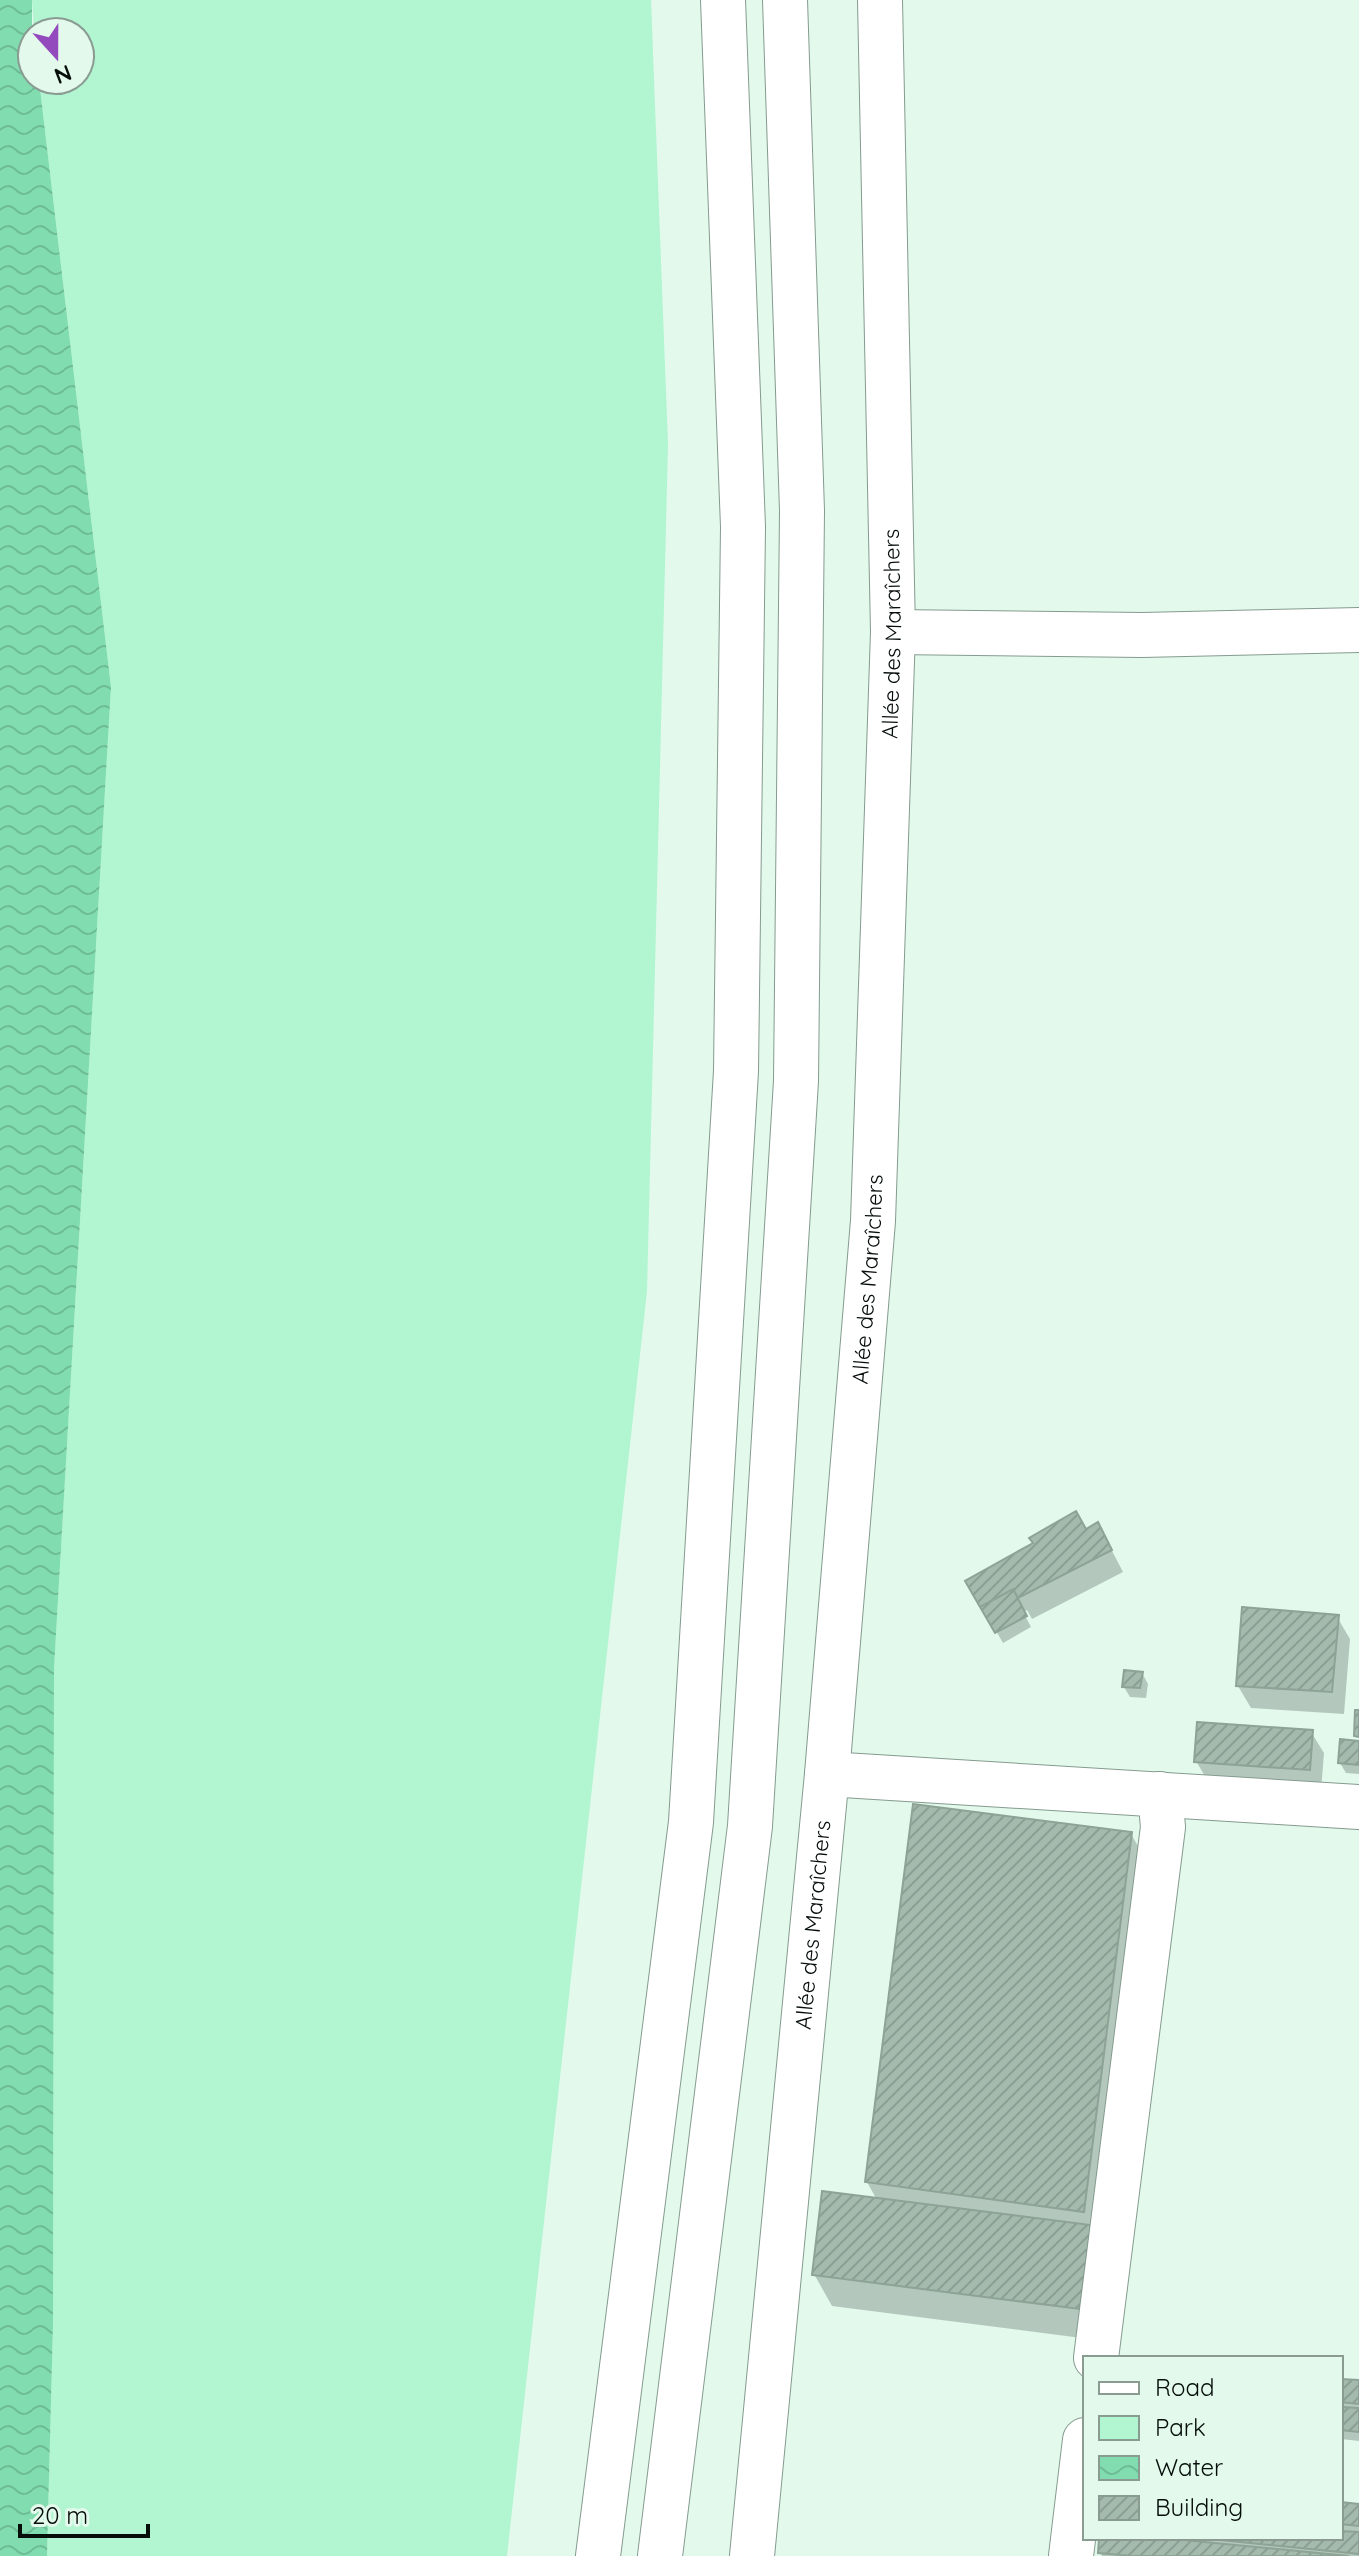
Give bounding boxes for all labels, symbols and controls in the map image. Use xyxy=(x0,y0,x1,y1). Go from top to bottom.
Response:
north arrow xyxy=(16,16,96,96)
text: N xyxy=(51,59,76,91)
street label: Allée des Maraîchers xyxy=(875,529,907,739)
street label: Allée des Maraîchers xyxy=(845,1174,889,1385)
street label: Allée des Maraîchers xyxy=(789,1819,836,2031)
legend xyxy=(1083,2356,1343,2540)
text: Road xyxy=(1155,2372,1215,2402)
text: Park xyxy=(1155,2412,1206,2442)
text: Water xyxy=(1155,2452,1223,2482)
scale bar xyxy=(20,2488,148,2538)
text: Building xyxy=(1155,2492,1243,2522)
text: 20 m xyxy=(32,2500,88,2530)

